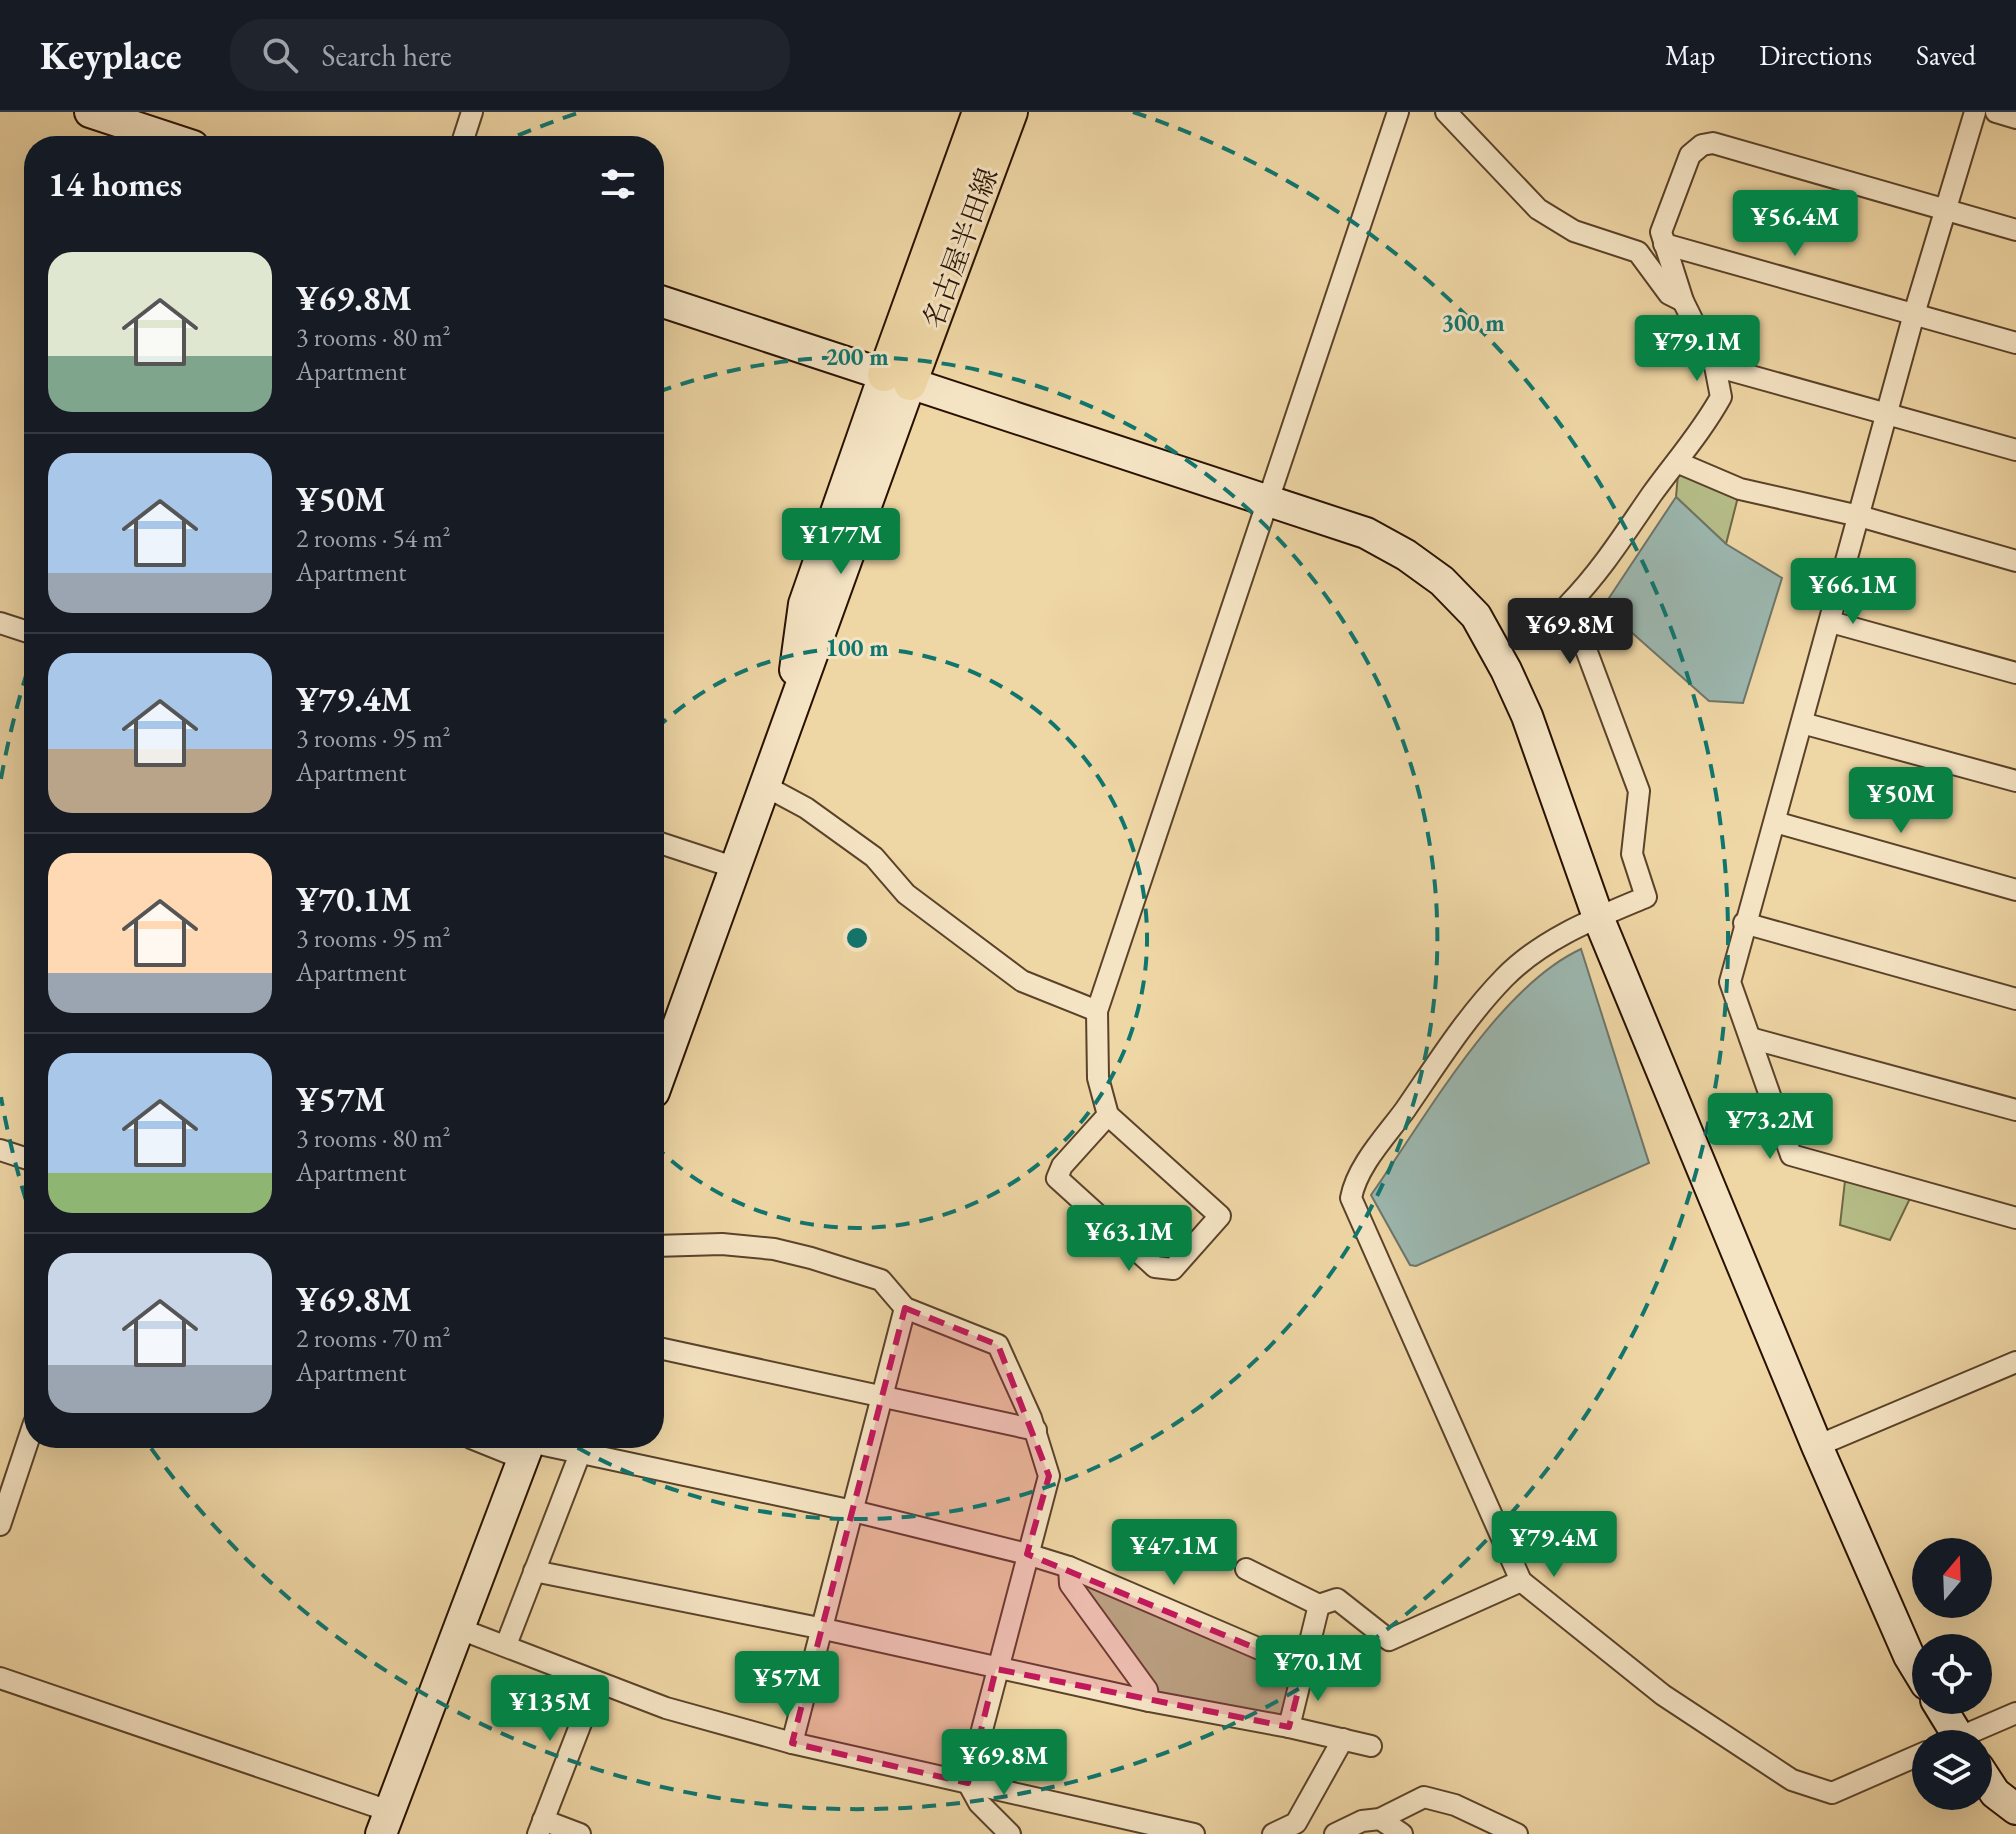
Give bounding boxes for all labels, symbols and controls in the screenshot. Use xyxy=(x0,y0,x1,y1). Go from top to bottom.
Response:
search box xyxy=(230,19,790,91)
text: Keyplace xyxy=(40,31,182,80)
icon: search xyxy=(258,33,302,77)
text: Search here xyxy=(322,36,452,75)
text: Map xyxy=(1665,37,1715,73)
text: Directions xyxy=(1759,37,1872,73)
text: Saved xyxy=(1916,37,1976,73)
text: 14 homes xyxy=(48,162,182,206)
icon: filters xyxy=(596,162,640,206)
street label: 名古屋半田線 xyxy=(914,163,1006,333)
pin: ¥56.4M xyxy=(1730,190,1860,258)
text: ¥56.4M xyxy=(1751,199,1839,233)
text: ¥69.8M xyxy=(296,276,412,320)
icon: home xyxy=(112,284,208,380)
text: 300 m xyxy=(1441,307,1505,338)
pin: ¥79.1M xyxy=(1632,315,1762,383)
text: 3 rooms · 80 m² xyxy=(296,320,451,354)
text: ¥79.1M xyxy=(1653,324,1741,358)
text: 200 m xyxy=(825,341,889,372)
text: Apartment xyxy=(296,354,406,388)
text: ¥50M xyxy=(296,477,385,521)
icon: home xyxy=(112,485,208,581)
pin: ¥177M xyxy=(785,508,897,576)
text: ¥177M xyxy=(800,517,882,551)
text: 2 rooms · 54 m² xyxy=(296,521,451,555)
text: Apartment xyxy=(296,555,406,589)
pin: ¥66.1M xyxy=(1788,558,1918,626)
text: ¥66.1M xyxy=(1809,567,1897,601)
pin: ¥69.8M xyxy=(1505,598,1635,666)
text: ¥69.8M xyxy=(1526,607,1614,641)
text: 100 m xyxy=(825,632,889,663)
text: ¥79.4M xyxy=(296,677,412,721)
icon: home xyxy=(112,685,208,781)
text: 3 rooms · 95 m² xyxy=(296,721,451,755)
text: Apartment xyxy=(296,755,406,789)
pin: ¥50M xyxy=(1854,767,1948,835)
text: ¥50M xyxy=(1867,776,1935,810)
text: ¥70.1M xyxy=(296,877,412,921)
icon: home xyxy=(112,885,208,981)
text: 3 rooms · 95 m² xyxy=(296,921,451,955)
centre of rings xyxy=(843,924,871,952)
text: Apartment xyxy=(296,955,406,989)
text: ¥57M xyxy=(296,1077,385,1121)
icon: home xyxy=(112,1085,208,1181)
pin: ¥73.2M xyxy=(1705,1093,1835,1161)
text: ¥73.2M xyxy=(1726,1102,1814,1136)
text: 3 rooms · 80 m² xyxy=(296,1121,451,1155)
text: Apartment xyxy=(296,1155,406,1189)
pin: ¥63.1M xyxy=(1064,1205,1194,1273)
text: ¥63.1M xyxy=(1085,1214,1173,1248)
text: ¥69.8M xyxy=(296,1277,412,1321)
icon: home xyxy=(112,1285,208,1381)
text: 2 rooms · 70 m² xyxy=(296,1321,451,1355)
text: Apartment xyxy=(296,1355,406,1389)
pin: ¥79.4M xyxy=(1489,1511,1619,1579)
pin: ¥47.1M xyxy=(1109,1519,1239,1587)
text: ¥79.4M xyxy=(1510,1520,1598,1554)
text: ¥47.1M xyxy=(1130,1528,1218,1562)
north arrow xyxy=(1912,1538,1992,1618)
map controls xyxy=(1912,1538,1992,1810)
button: locate xyxy=(1912,1634,1992,1714)
pin: ¥70.1M xyxy=(1253,1635,1383,1703)
text: ¥70.1M xyxy=(1274,1644,1362,1678)
pin: ¥57M xyxy=(740,1651,834,1719)
text: ¥57M xyxy=(753,1660,821,1694)
pin: ¥135M xyxy=(494,1675,606,1743)
text: ¥135M xyxy=(509,1684,591,1718)
pin: ¥69.8M xyxy=(939,1729,1069,1797)
button: layers xyxy=(1912,1730,1992,1810)
text: ¥69.8M xyxy=(960,1738,1048,1772)

